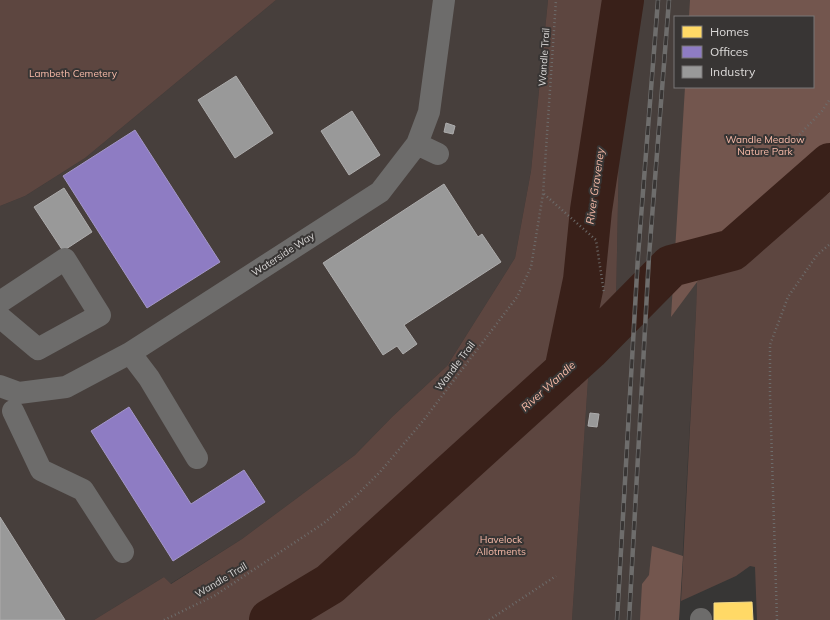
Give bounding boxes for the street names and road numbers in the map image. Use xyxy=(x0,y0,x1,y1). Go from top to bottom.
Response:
street label: Wandle Trail xyxy=(535,27,553,87)
street label: Waterside Way xyxy=(249,229,317,279)
street label: Wandle Trail xyxy=(432,339,478,393)
street label: Wandle Trail xyxy=(193,559,249,601)

